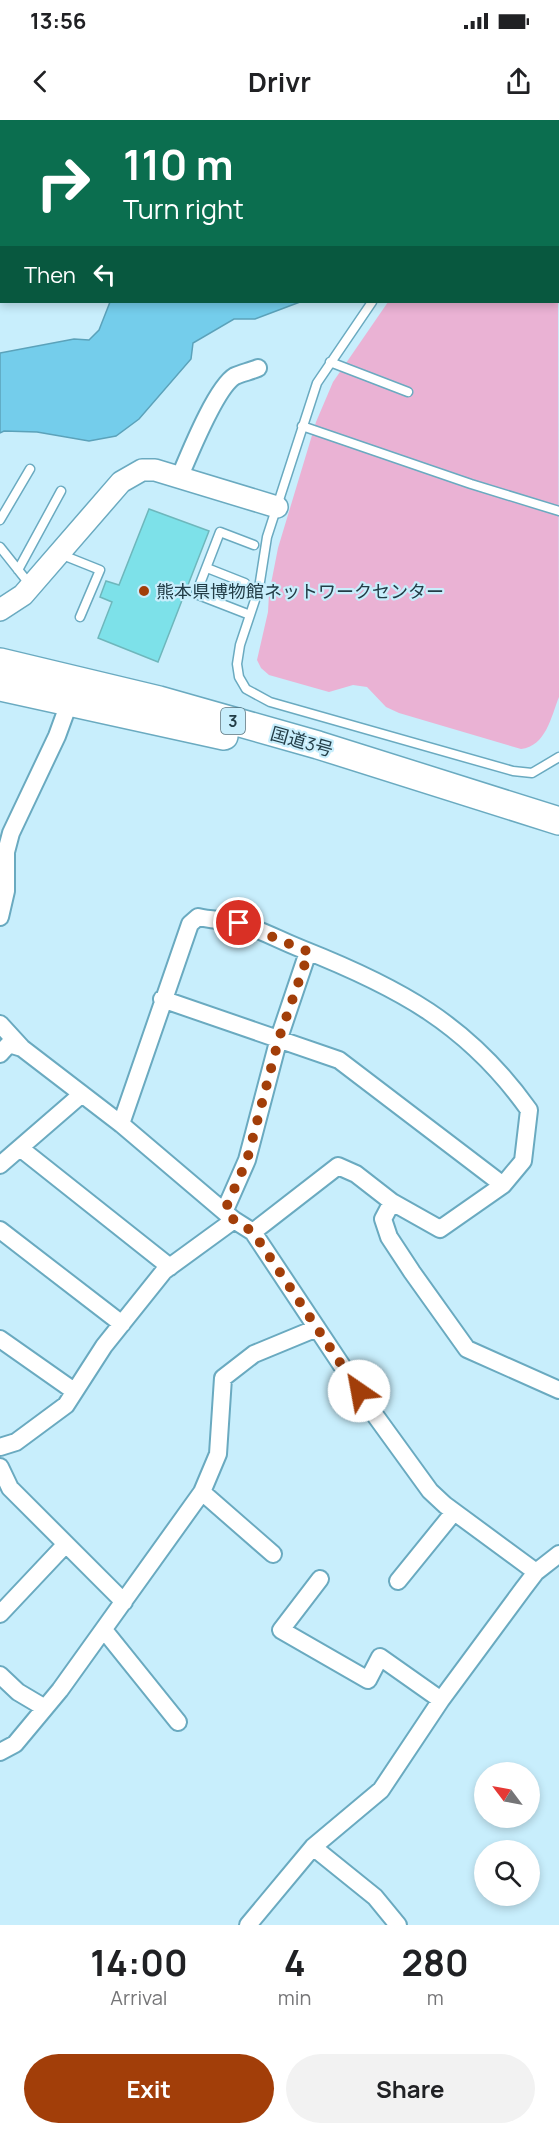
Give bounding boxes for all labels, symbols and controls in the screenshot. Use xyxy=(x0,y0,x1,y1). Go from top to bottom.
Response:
text: 13:56 xyxy=(30,6,87,36)
text: Drivr xyxy=(248,63,311,100)
icon: back xyxy=(24,65,57,98)
icon: share xyxy=(502,65,535,98)
text: 110 m xyxy=(123,135,234,193)
icon: right xyxy=(24,144,102,222)
text: Turn right xyxy=(123,190,244,227)
icon: left xyxy=(88,258,121,291)
text: Then xyxy=(24,260,76,290)
place label: 熊本県博物館ネットワークセンター xyxy=(156,579,444,603)
marker: 熊本県博物館ネットワークセンター xyxy=(137,584,151,598)
road number: 3 xyxy=(221,708,245,734)
street label: 国道3号 xyxy=(268,721,336,761)
pin xyxy=(213,897,264,948)
icon: arrive xyxy=(222,906,255,939)
position arrow xyxy=(327,1359,391,1423)
north arrow xyxy=(474,1762,540,1828)
map controls xyxy=(474,1762,540,1906)
button: search xyxy=(474,1840,540,1906)
text: 14:00 xyxy=(90,1938,188,1987)
text: 4 xyxy=(284,1938,306,1987)
text: 280 xyxy=(402,1938,469,1987)
text: Arrival xyxy=(110,1984,167,2011)
text: min xyxy=(278,1984,311,2011)
text: m xyxy=(427,1984,444,2011)
button: Exit xyxy=(24,2054,274,2123)
button: Share xyxy=(286,2054,535,2123)

